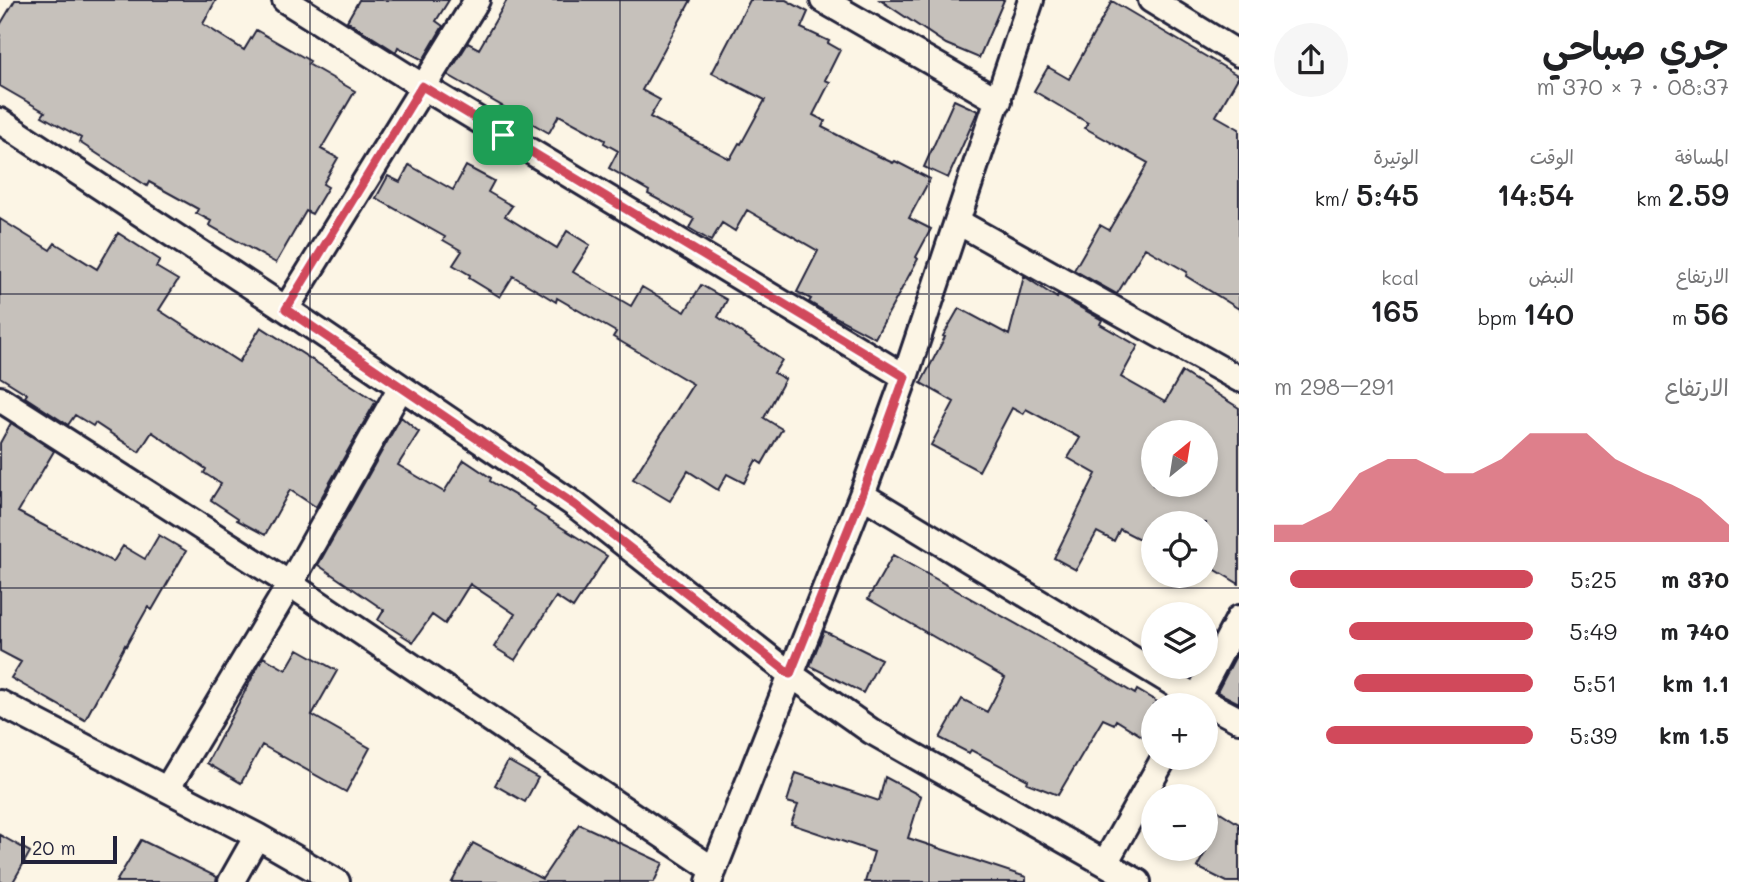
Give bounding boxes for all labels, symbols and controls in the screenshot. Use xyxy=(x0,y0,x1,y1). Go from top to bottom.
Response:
text: جري صباحي xyxy=(1542,20,1729,70)
button: share xyxy=(1274,23,1348,97)
text: 08:37 · 7 × 370 m xyxy=(1537,71,1729,101)
pin xyxy=(473,105,533,165)
icon: arrive xyxy=(484,116,522,154)
text: الوتيرة xyxy=(1373,144,1419,169)
text: الوقت xyxy=(1530,144,1574,169)
text: المسافة xyxy=(1675,144,1729,169)
text: 5:45 xyxy=(1356,174,1419,214)
text: 14:54 xyxy=(1497,174,1574,214)
text: 2.59 xyxy=(1668,174,1729,214)
text: /km xyxy=(1315,186,1356,211)
text: km xyxy=(1636,186,1668,211)
text: النبض xyxy=(1529,263,1574,288)
text: الارتفاع xyxy=(1676,263,1729,288)
text: kcal xyxy=(1381,265,1419,290)
text: 165 xyxy=(1370,290,1419,330)
text: 140 xyxy=(1523,293,1574,333)
text: 56 xyxy=(1693,293,1729,333)
text: bpm xyxy=(1478,305,1523,330)
text: m xyxy=(1672,305,1693,330)
text: 291–298 m xyxy=(1274,371,1396,401)
text: الارتفاع xyxy=(1665,372,1729,402)
north arrow xyxy=(1141,420,1218,497)
map controls xyxy=(1141,420,1218,861)
button: locate xyxy=(1141,511,1218,588)
text: 5:25 xyxy=(1570,564,1617,594)
text: 370 m xyxy=(1661,564,1729,594)
button: layers xyxy=(1141,602,1218,679)
text: 5:49 xyxy=(1569,616,1617,646)
text: 740 m xyxy=(1660,616,1729,646)
text: 5:51 xyxy=(1573,668,1617,698)
text: 1.1 km xyxy=(1663,668,1729,698)
button: + xyxy=(1141,693,1218,770)
text: 5:39 xyxy=(1569,720,1617,750)
text: 1.5 km xyxy=(1659,720,1729,750)
button: − xyxy=(1141,784,1218,861)
scale bar xyxy=(21,833,117,865)
text: 20 m xyxy=(32,835,76,860)

